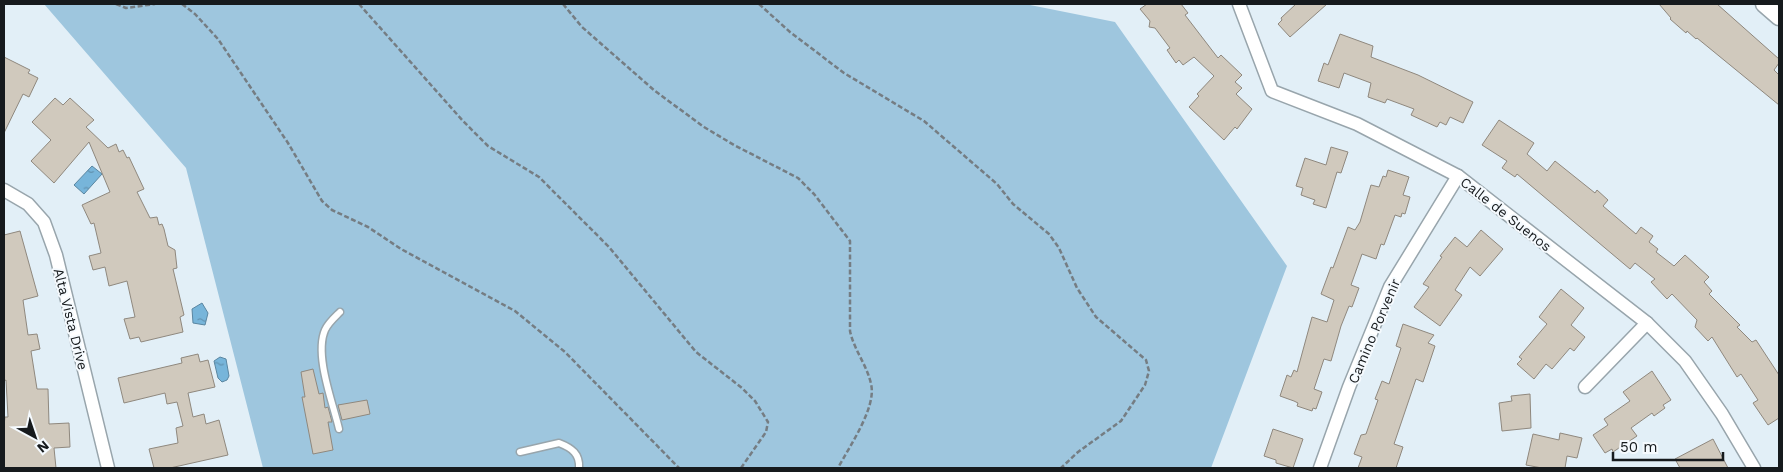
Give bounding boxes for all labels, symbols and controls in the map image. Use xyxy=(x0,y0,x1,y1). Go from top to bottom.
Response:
street label: Calle de Suenos xyxy=(1457,174,1555,254)
street label: Alta Vista Drive xyxy=(51,266,91,372)
street label: Camino Porvenir xyxy=(1345,276,1403,386)
north arrow xyxy=(10,412,60,462)
scale bar xyxy=(1613,430,1723,462)
text: N xyxy=(34,437,52,456)
text: 50 m xyxy=(1620,438,1657,456)

